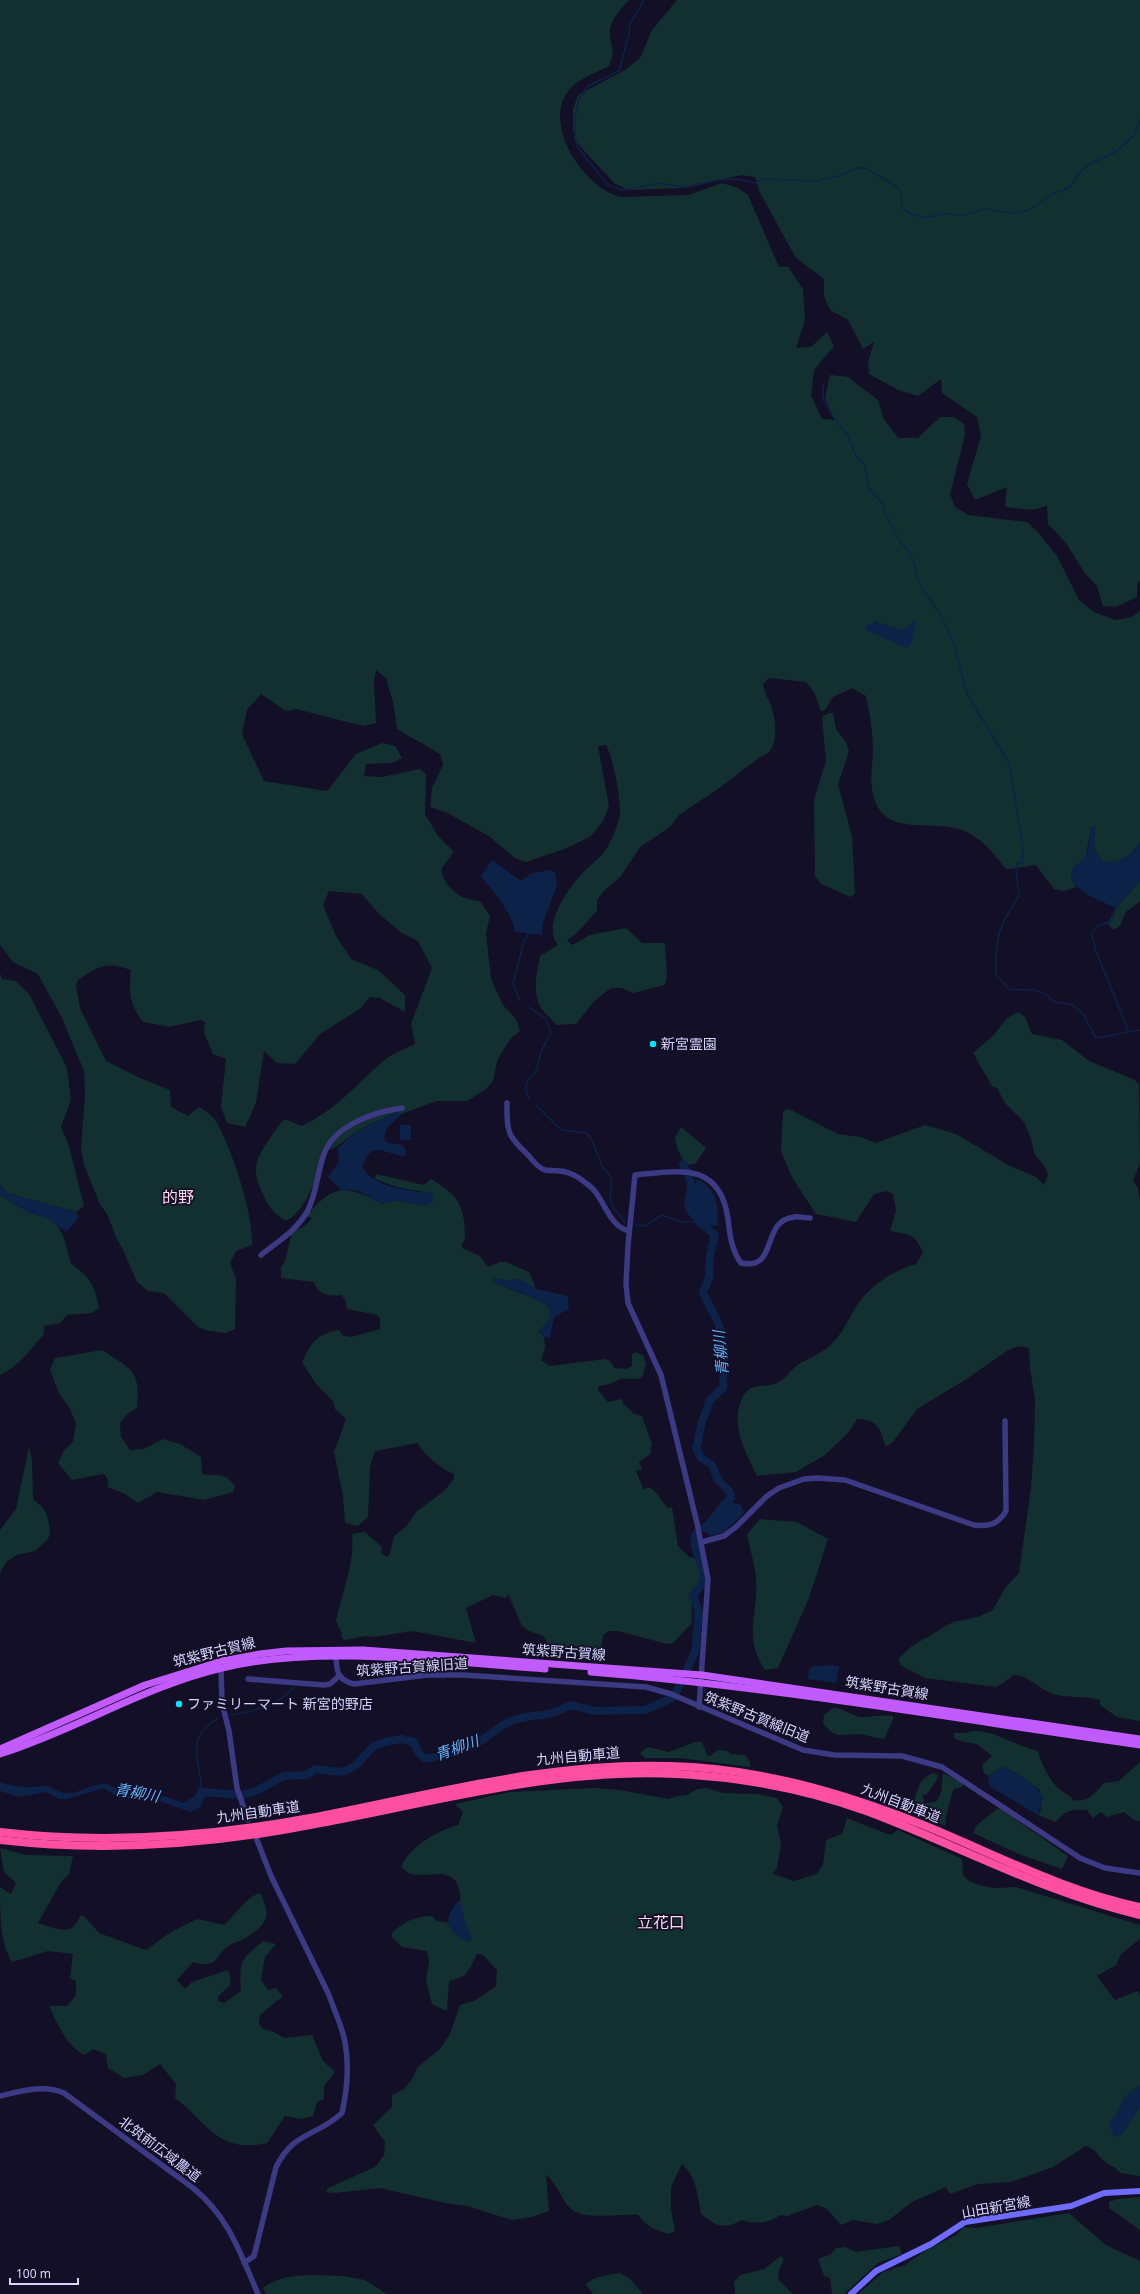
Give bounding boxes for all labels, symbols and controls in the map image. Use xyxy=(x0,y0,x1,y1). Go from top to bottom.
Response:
place label: 新宮霊園 xyxy=(661,1034,717,1053)
marker: 新宮霊園 xyxy=(648,1039,658,1049)
district label: 的野 xyxy=(162,1186,194,1208)
water label: 青柳川 xyxy=(708,1328,732,1376)
street label: 筑紫野古賀線 xyxy=(171,1632,257,1671)
street label: 筑紫野古賀線 xyxy=(521,1639,607,1664)
street label: 筑紫野古賀線旧道 xyxy=(355,1653,468,1680)
street label: 筑紫野古賀線 xyxy=(844,1672,930,1703)
street label: 筑紫野古賀線旧道 xyxy=(702,1687,813,1746)
place label: ファミリーマート 新宮的野店 xyxy=(187,1694,373,1713)
marker: ファミリーマート 新宮的野店 xyxy=(174,1699,184,1709)
water label: 青柳川 xyxy=(432,1729,483,1764)
street label: 九州自動車道 xyxy=(535,1742,621,1769)
water label: 青柳川 xyxy=(113,1778,163,1806)
street label: 九州自動車道 xyxy=(859,1779,944,1826)
street label: 九州自動車道 xyxy=(215,1796,301,1827)
district label: 立花口 xyxy=(637,1911,685,1933)
street label: 北筑前広域農道 xyxy=(115,2112,205,2186)
street label: 山田新宮線 xyxy=(960,2191,1032,2222)
scale bar xyxy=(10,2260,78,2286)
text: 100 m xyxy=(16,2265,51,2282)

